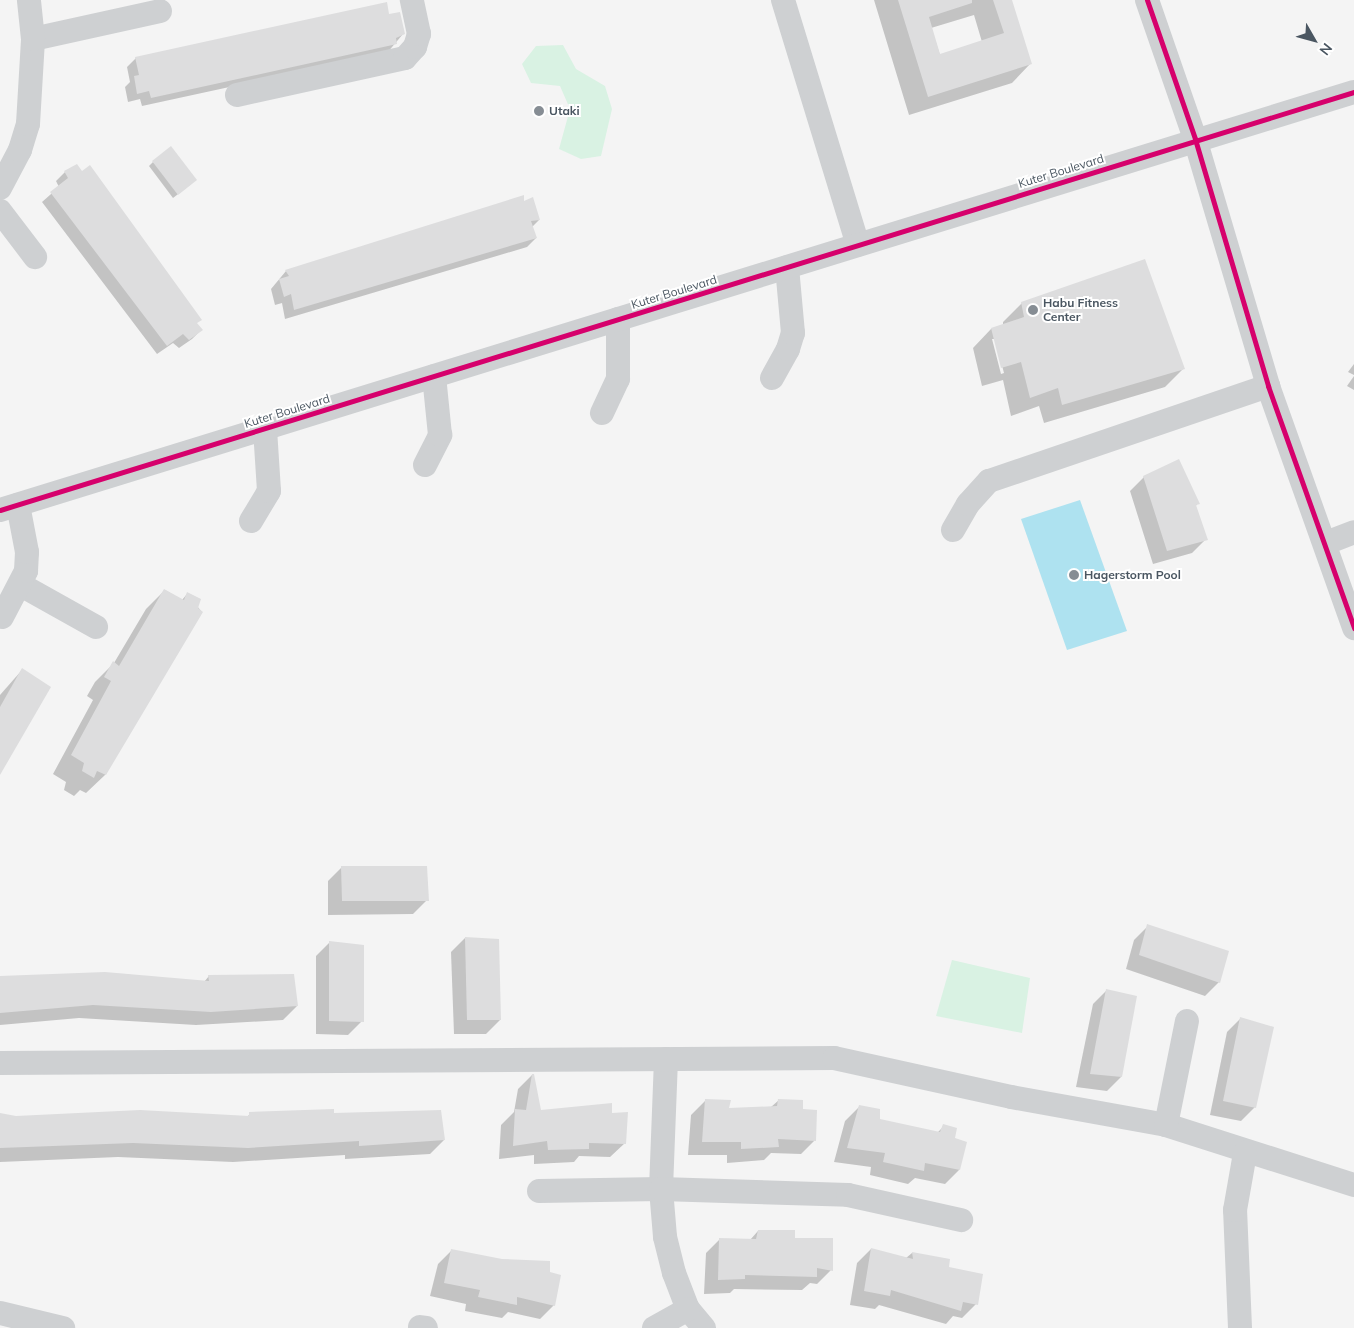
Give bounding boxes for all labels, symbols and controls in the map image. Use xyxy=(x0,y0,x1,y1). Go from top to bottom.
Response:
north arrow xyxy=(1289,15,1339,65)
text: N xyxy=(1315,40,1336,59)
place label: Utaki xyxy=(549,104,580,118)
marker: Utaki xyxy=(533,105,545,117)
street label: Kuter Boulevard xyxy=(1016,151,1106,191)
street label: Kuter Boulevard xyxy=(629,272,719,312)
place label: Habu Fitness Center xyxy=(1043,296,1118,324)
marker: Habu Fitness Center xyxy=(1027,304,1039,316)
street label: Kuter Boulevard xyxy=(242,391,332,431)
place label: Hagerstorm Pool xyxy=(1084,568,1181,582)
marker: Hagerstorm Pool xyxy=(1068,569,1080,581)

